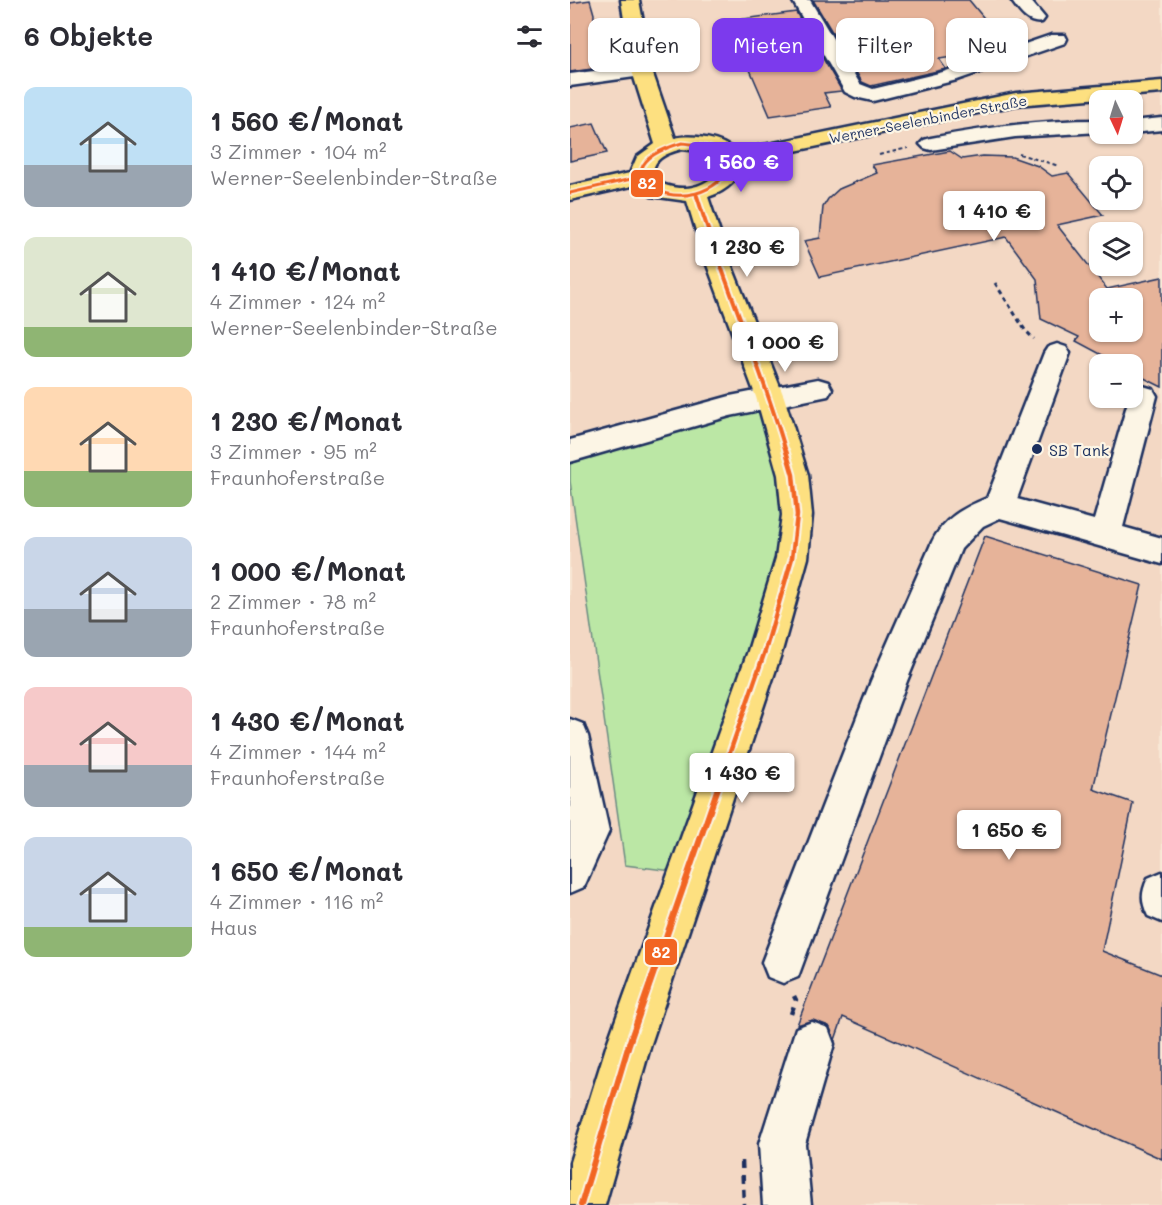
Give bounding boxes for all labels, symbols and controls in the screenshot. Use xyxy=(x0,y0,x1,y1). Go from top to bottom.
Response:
chip: Kaufen xyxy=(588,18,700,72)
chip: Mieten xyxy=(712,18,824,72)
chip: Filter xyxy=(836,18,934,72)
chip: Neu xyxy=(946,18,1028,72)
text: 6 Objekte xyxy=(24,19,153,53)
icon: filters xyxy=(513,20,546,53)
street label: Werner-Seelenbinder-Straße xyxy=(827,90,1029,148)
north arrow xyxy=(1089,90,1143,144)
map controls xyxy=(1089,90,1143,408)
text: 1 560 €/Monat xyxy=(210,104,403,138)
icon: home xyxy=(72,111,144,183)
text: 3 Zimmer · 104 m² xyxy=(210,138,386,164)
pin: 1 560 € xyxy=(686,142,796,193)
text: 1 560 € xyxy=(703,148,779,174)
button: locate xyxy=(1089,156,1143,210)
text: Werner-Seelenbinder-Straße xyxy=(210,164,498,190)
line badge: 82 xyxy=(630,169,664,198)
text: 82 xyxy=(638,172,656,193)
pin: 1 410 € xyxy=(939,191,1049,242)
text: 1 410 € xyxy=(957,197,1031,223)
button: layers xyxy=(1089,222,1143,276)
pin: 1 230 € xyxy=(692,227,802,278)
text: 1 230 € xyxy=(709,233,785,259)
text: 1 410 €/Monat xyxy=(210,254,400,288)
icon: home xyxy=(72,261,144,333)
text: 4 Zimmer · 124 m² xyxy=(210,288,385,314)
button: + xyxy=(1089,288,1143,342)
text: Werner-Seelenbinder-Straße xyxy=(210,314,498,340)
pin: 1 000 € xyxy=(730,322,840,373)
text: 1 000 € xyxy=(746,328,824,354)
button: − xyxy=(1089,354,1143,408)
text: 1 230 €/Monat xyxy=(210,404,403,438)
icon: home xyxy=(72,411,144,483)
text: 3 Zimmer · 95 m² xyxy=(210,438,377,464)
place label: SB Tank xyxy=(1049,439,1109,460)
marker: SB Tank xyxy=(1030,442,1044,456)
text: Fraunhoferstraße xyxy=(210,464,385,490)
text: 1 000 €/Monat xyxy=(210,554,406,588)
icon: home xyxy=(72,561,144,633)
text: 2 Zimmer · 78 m² xyxy=(210,588,376,614)
text: Fraunhoferstraße xyxy=(210,614,385,640)
text: 1 430 €/Monat xyxy=(210,704,405,738)
icon: home xyxy=(72,711,144,783)
text: 4 Zimmer · 144 m² xyxy=(210,738,386,764)
pin: 1 430 € xyxy=(687,753,797,804)
text: 1 430 € xyxy=(703,759,781,785)
text: Fraunhoferstraße xyxy=(210,764,385,790)
pin: 1 650 € xyxy=(954,810,1064,861)
text: 1 650 € xyxy=(971,816,1047,842)
text: 1 650 €/Monat xyxy=(210,854,403,888)
icon: home xyxy=(72,861,144,933)
text: 4 Zimmer · 116 m² xyxy=(210,888,383,914)
text: Haus xyxy=(210,914,257,940)
line badge: 82 xyxy=(644,938,678,966)
text: 82 xyxy=(652,941,670,962)

